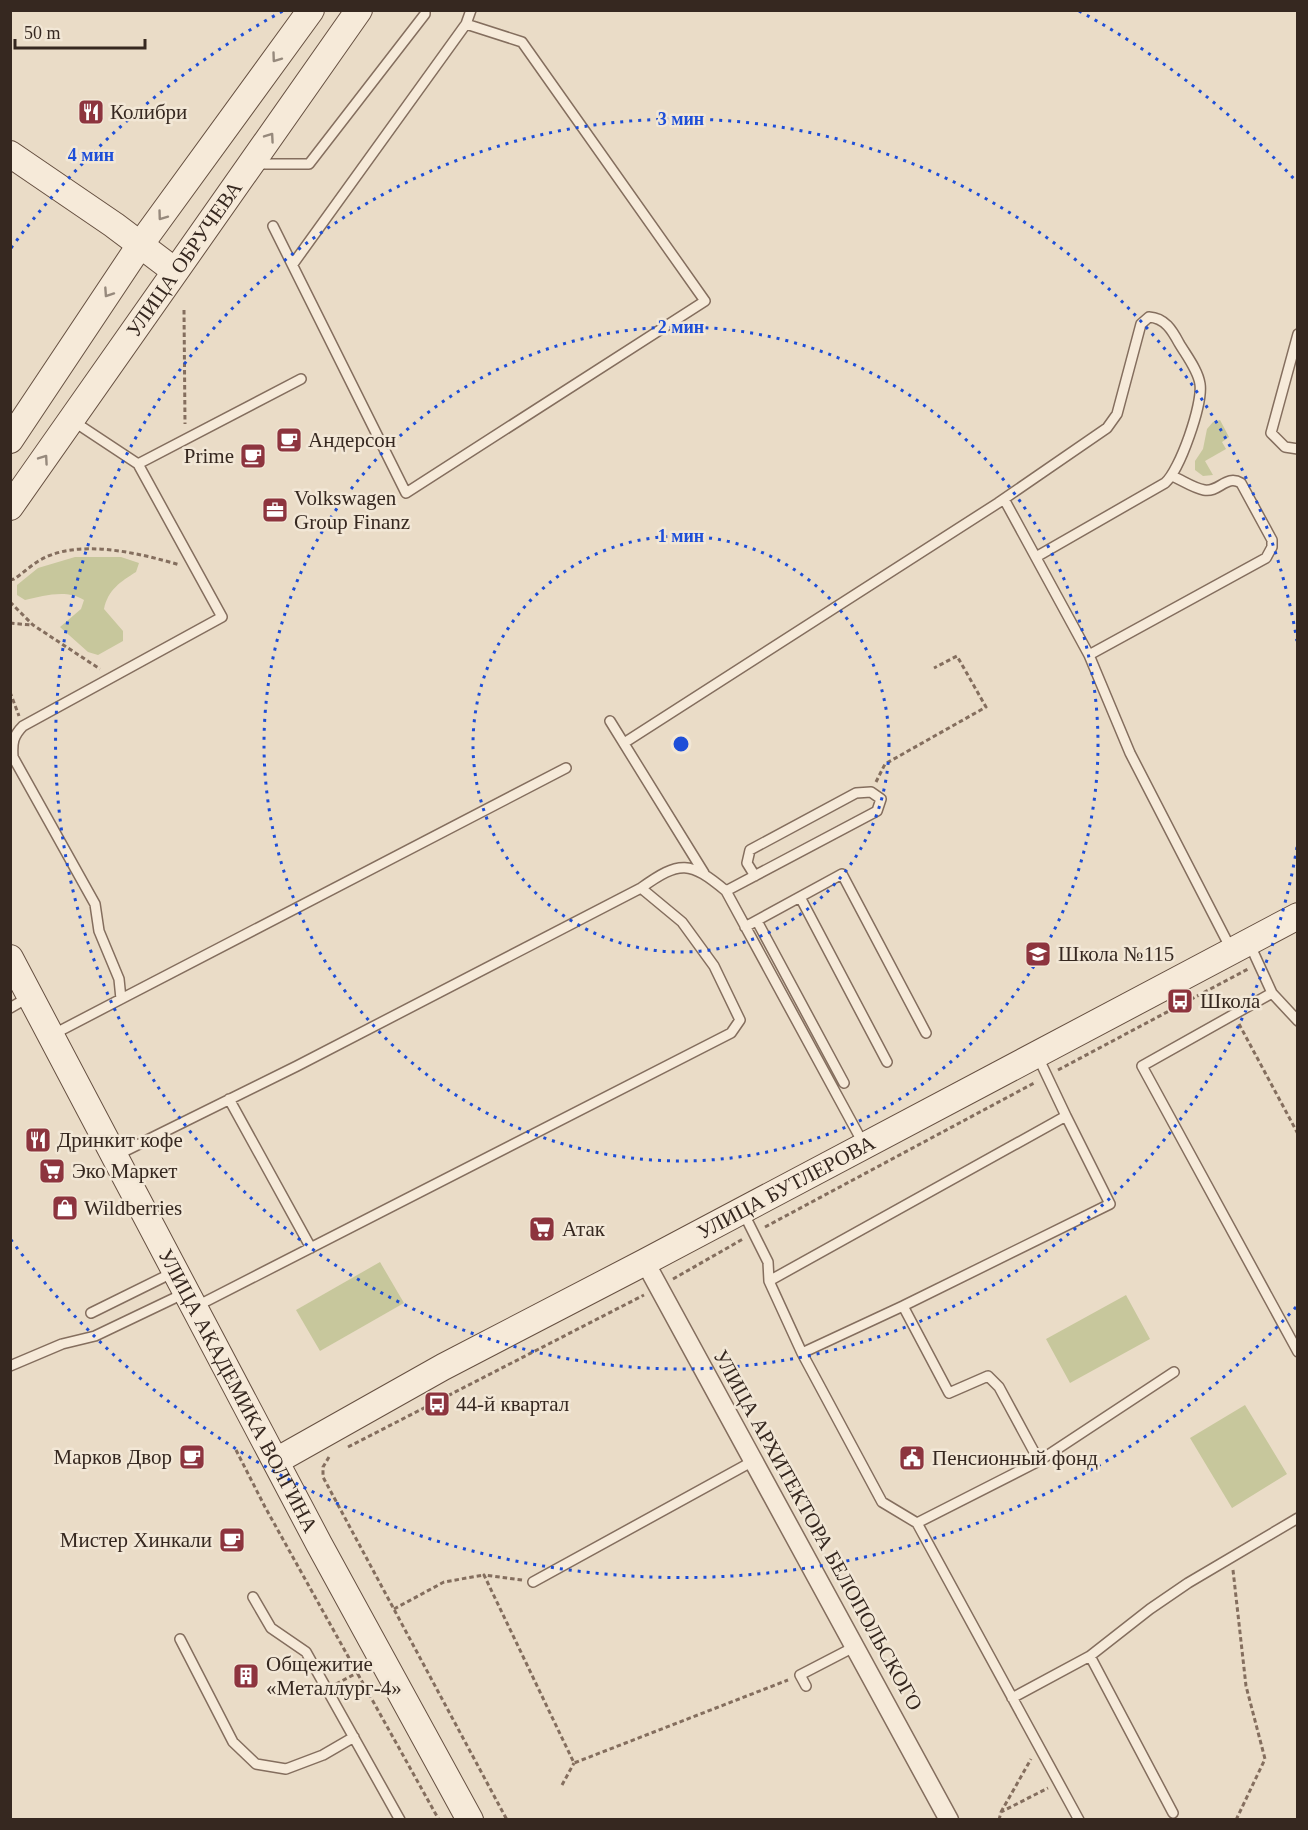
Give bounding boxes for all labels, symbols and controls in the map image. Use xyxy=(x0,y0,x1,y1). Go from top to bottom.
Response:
scale bar xyxy=(15,12,146,50)
text: 50 m xyxy=(24,23,61,43)
one-way arrow xyxy=(272,51,283,62)
restaurant icon: Колибри xyxy=(76,97,106,127)
place label: Колибри xyxy=(110,100,187,124)
text: 3 мин xyxy=(658,109,704,129)
one-way arrow xyxy=(263,133,274,144)
text: 4 мин xyxy=(68,145,114,165)
street label: УЛИЦА ОБРУЧЕВА xyxy=(121,176,248,342)
one-way arrow xyxy=(158,209,169,220)
one-way arrow xyxy=(104,287,115,298)
text: 2 мин xyxy=(658,317,704,337)
cafe icon: Андерсон xyxy=(274,425,304,455)
place label: Андерсон xyxy=(308,428,396,452)
cafe icon: Prime xyxy=(238,441,268,471)
place label: Prime xyxy=(184,444,234,468)
one-way arrow xyxy=(37,455,48,466)
place label: Volkswagen Group Finanz xyxy=(294,486,410,534)
office icon: Volkswagen Group Finanz xyxy=(260,495,290,525)
text: 1 мин xyxy=(658,526,704,546)
centre of rings xyxy=(671,734,691,754)
school or university icon: Школа №115 xyxy=(1023,939,1053,969)
place label: Школа №115 xyxy=(1058,942,1174,966)
bus stop icon: Школа xyxy=(1165,986,1195,1016)
place label: Школа xyxy=(1200,989,1261,1013)
restaurant icon: Дринкит кофе xyxy=(23,1125,53,1155)
place label: Дринкит кофе xyxy=(57,1128,183,1152)
street label: УЛИЦА БУТЛЕРОВА xyxy=(693,1130,880,1244)
supermarket icon: Эко Маркет xyxy=(37,1156,67,1186)
place label: Эко Маркет xyxy=(72,1159,177,1183)
shop icon: Wildberries xyxy=(50,1193,80,1223)
place label: Wildberries xyxy=(84,1196,182,1220)
supermarket icon: Атак xyxy=(527,1214,557,1244)
place label: Атак xyxy=(562,1217,606,1241)
street label: УЛИЦА АКАДЕМИКА ВОЛГИНА xyxy=(153,1245,323,1537)
street label: УЛИЦА АРХИТЕКТОРА БЕЛОПОЛЬСКОГО xyxy=(708,1346,928,1714)
bus stop icon: 44-й квартал xyxy=(422,1389,452,1419)
place label: 44-й квартал xyxy=(456,1392,569,1416)
cafe icon: Марков Двор xyxy=(177,1442,207,1472)
public building icon: Пенсионный фонд xyxy=(897,1443,927,1473)
place label: Марков Двор xyxy=(54,1445,172,1469)
place label: Пенсионный фонд xyxy=(932,1446,1098,1470)
cafe icon: Мистер Хинкали xyxy=(217,1525,247,1555)
place label: Мистер Хинкали xyxy=(60,1528,212,1552)
place label: Общежитие «Металлург-4» xyxy=(266,1652,402,1700)
building icon: Общежитие «Металлург-4» xyxy=(231,1661,261,1691)

